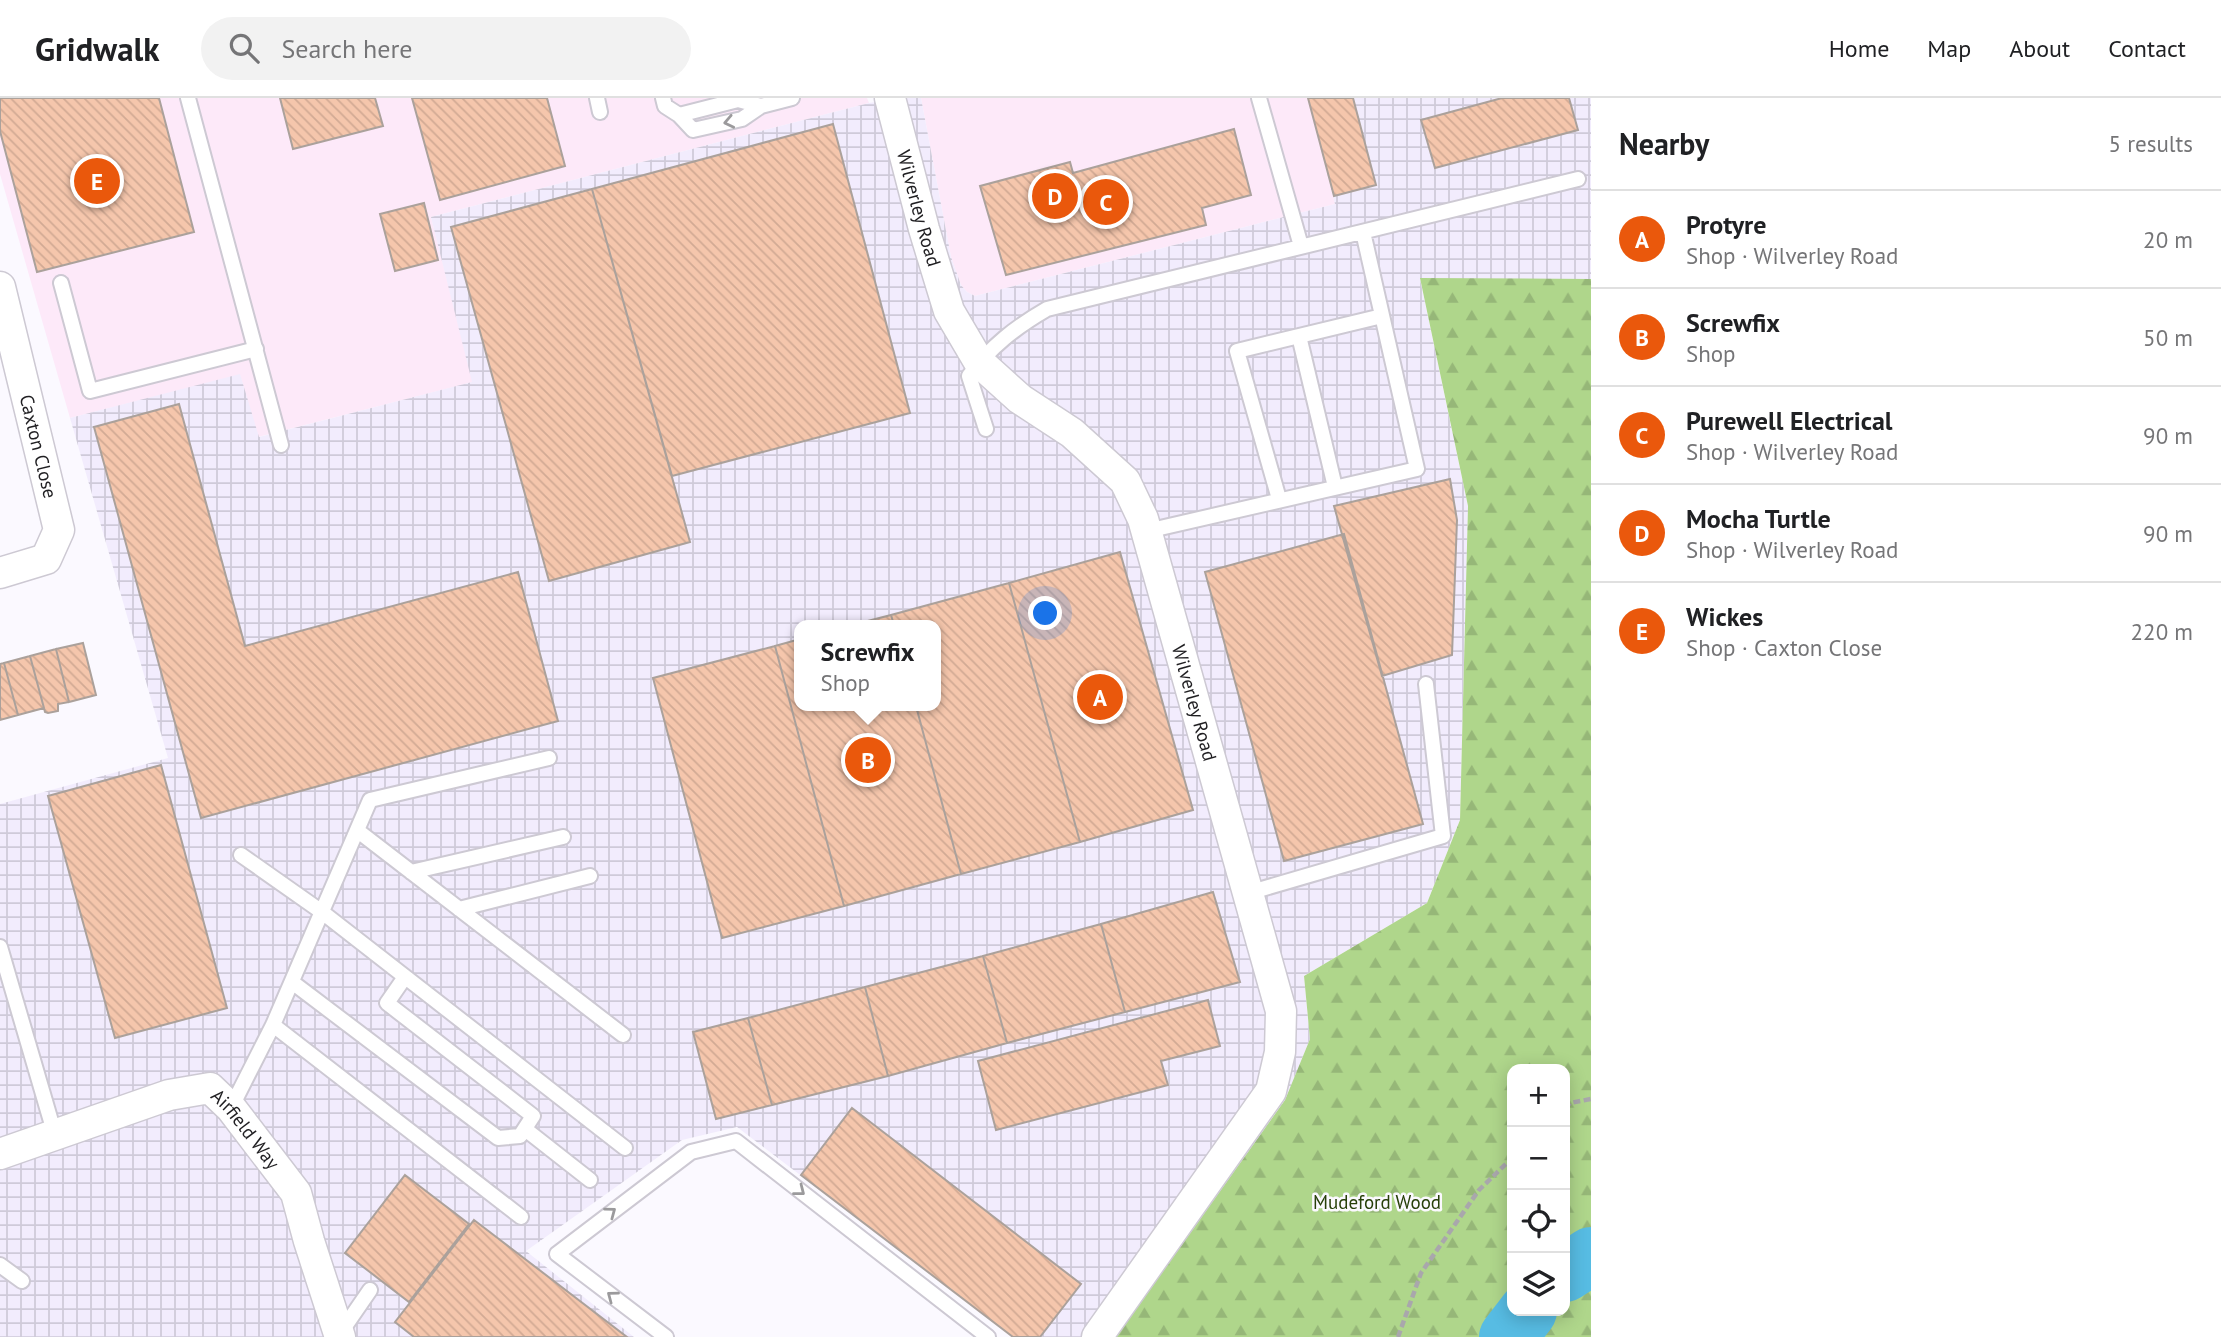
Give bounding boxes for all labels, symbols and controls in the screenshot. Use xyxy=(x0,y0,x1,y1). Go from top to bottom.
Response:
search box xyxy=(201,17,691,80)
text: Gridwalk xyxy=(35,27,159,70)
icon: search xyxy=(225,29,263,67)
text: Search here xyxy=(281,32,413,65)
text: Home xyxy=(1829,33,1889,64)
text: Map xyxy=(1927,33,1971,64)
text: About xyxy=(2009,33,2070,64)
text: Contact xyxy=(2108,33,2186,64)
one-way arrow xyxy=(723,114,735,129)
text: Nearby xyxy=(1619,124,1709,163)
text: 5 results xyxy=(2109,129,2193,158)
street label: Wilverley Road xyxy=(892,147,947,269)
pin: E xyxy=(74,155,120,207)
pin: D xyxy=(1032,170,1078,222)
pin: C xyxy=(1083,176,1129,228)
text: Protyre xyxy=(1686,208,1766,241)
text: A xyxy=(1635,225,1649,254)
text: 20 m xyxy=(2143,225,2193,254)
text: Shop · Wilverley Road xyxy=(1686,241,1898,270)
text: Screwfix xyxy=(1686,306,1780,339)
text: B xyxy=(1635,323,1649,352)
text: 50 m xyxy=(2143,323,2193,352)
text: Shop xyxy=(1686,339,1736,368)
street label: Caxton Close xyxy=(15,392,63,501)
text: Purewell Electrical xyxy=(1686,404,1892,437)
text: C xyxy=(1636,421,1648,450)
text: 90 m xyxy=(2143,421,2193,450)
text: Shop · Wilverley Road xyxy=(1686,437,1898,466)
text: Mocha Turtle xyxy=(1686,502,1831,535)
text: D xyxy=(1635,519,1649,548)
text: 90 m xyxy=(2143,519,2193,548)
text: Shop · Wilverley Road xyxy=(1686,535,1898,564)
your location xyxy=(1028,596,1062,630)
text: Wickes xyxy=(1686,600,1763,633)
text: E xyxy=(1636,617,1648,646)
text: 220 m xyxy=(2131,617,2193,646)
popup xyxy=(794,620,941,711)
text: Shop · Caxton Close xyxy=(1686,633,1882,662)
text: Screwfix xyxy=(820,635,915,668)
street label: Wilverley Road xyxy=(1167,642,1222,764)
text: Shop xyxy=(820,668,870,697)
pin: A xyxy=(1077,671,1123,723)
pin: B xyxy=(845,734,891,786)
map controls xyxy=(1507,1064,1570,1316)
button: + xyxy=(1507,1064,1570,1127)
street label: Airfield Way xyxy=(206,1084,285,1174)
button: − xyxy=(1507,1127,1570,1190)
one-way arrow xyxy=(792,1182,805,1195)
park label: Mudeford Wood xyxy=(1313,1190,1441,1214)
button: locate xyxy=(1507,1190,1570,1253)
one-way arrow xyxy=(603,1208,616,1221)
button: layers xyxy=(1507,1253,1570,1316)
one-way arrow xyxy=(607,1291,620,1304)

